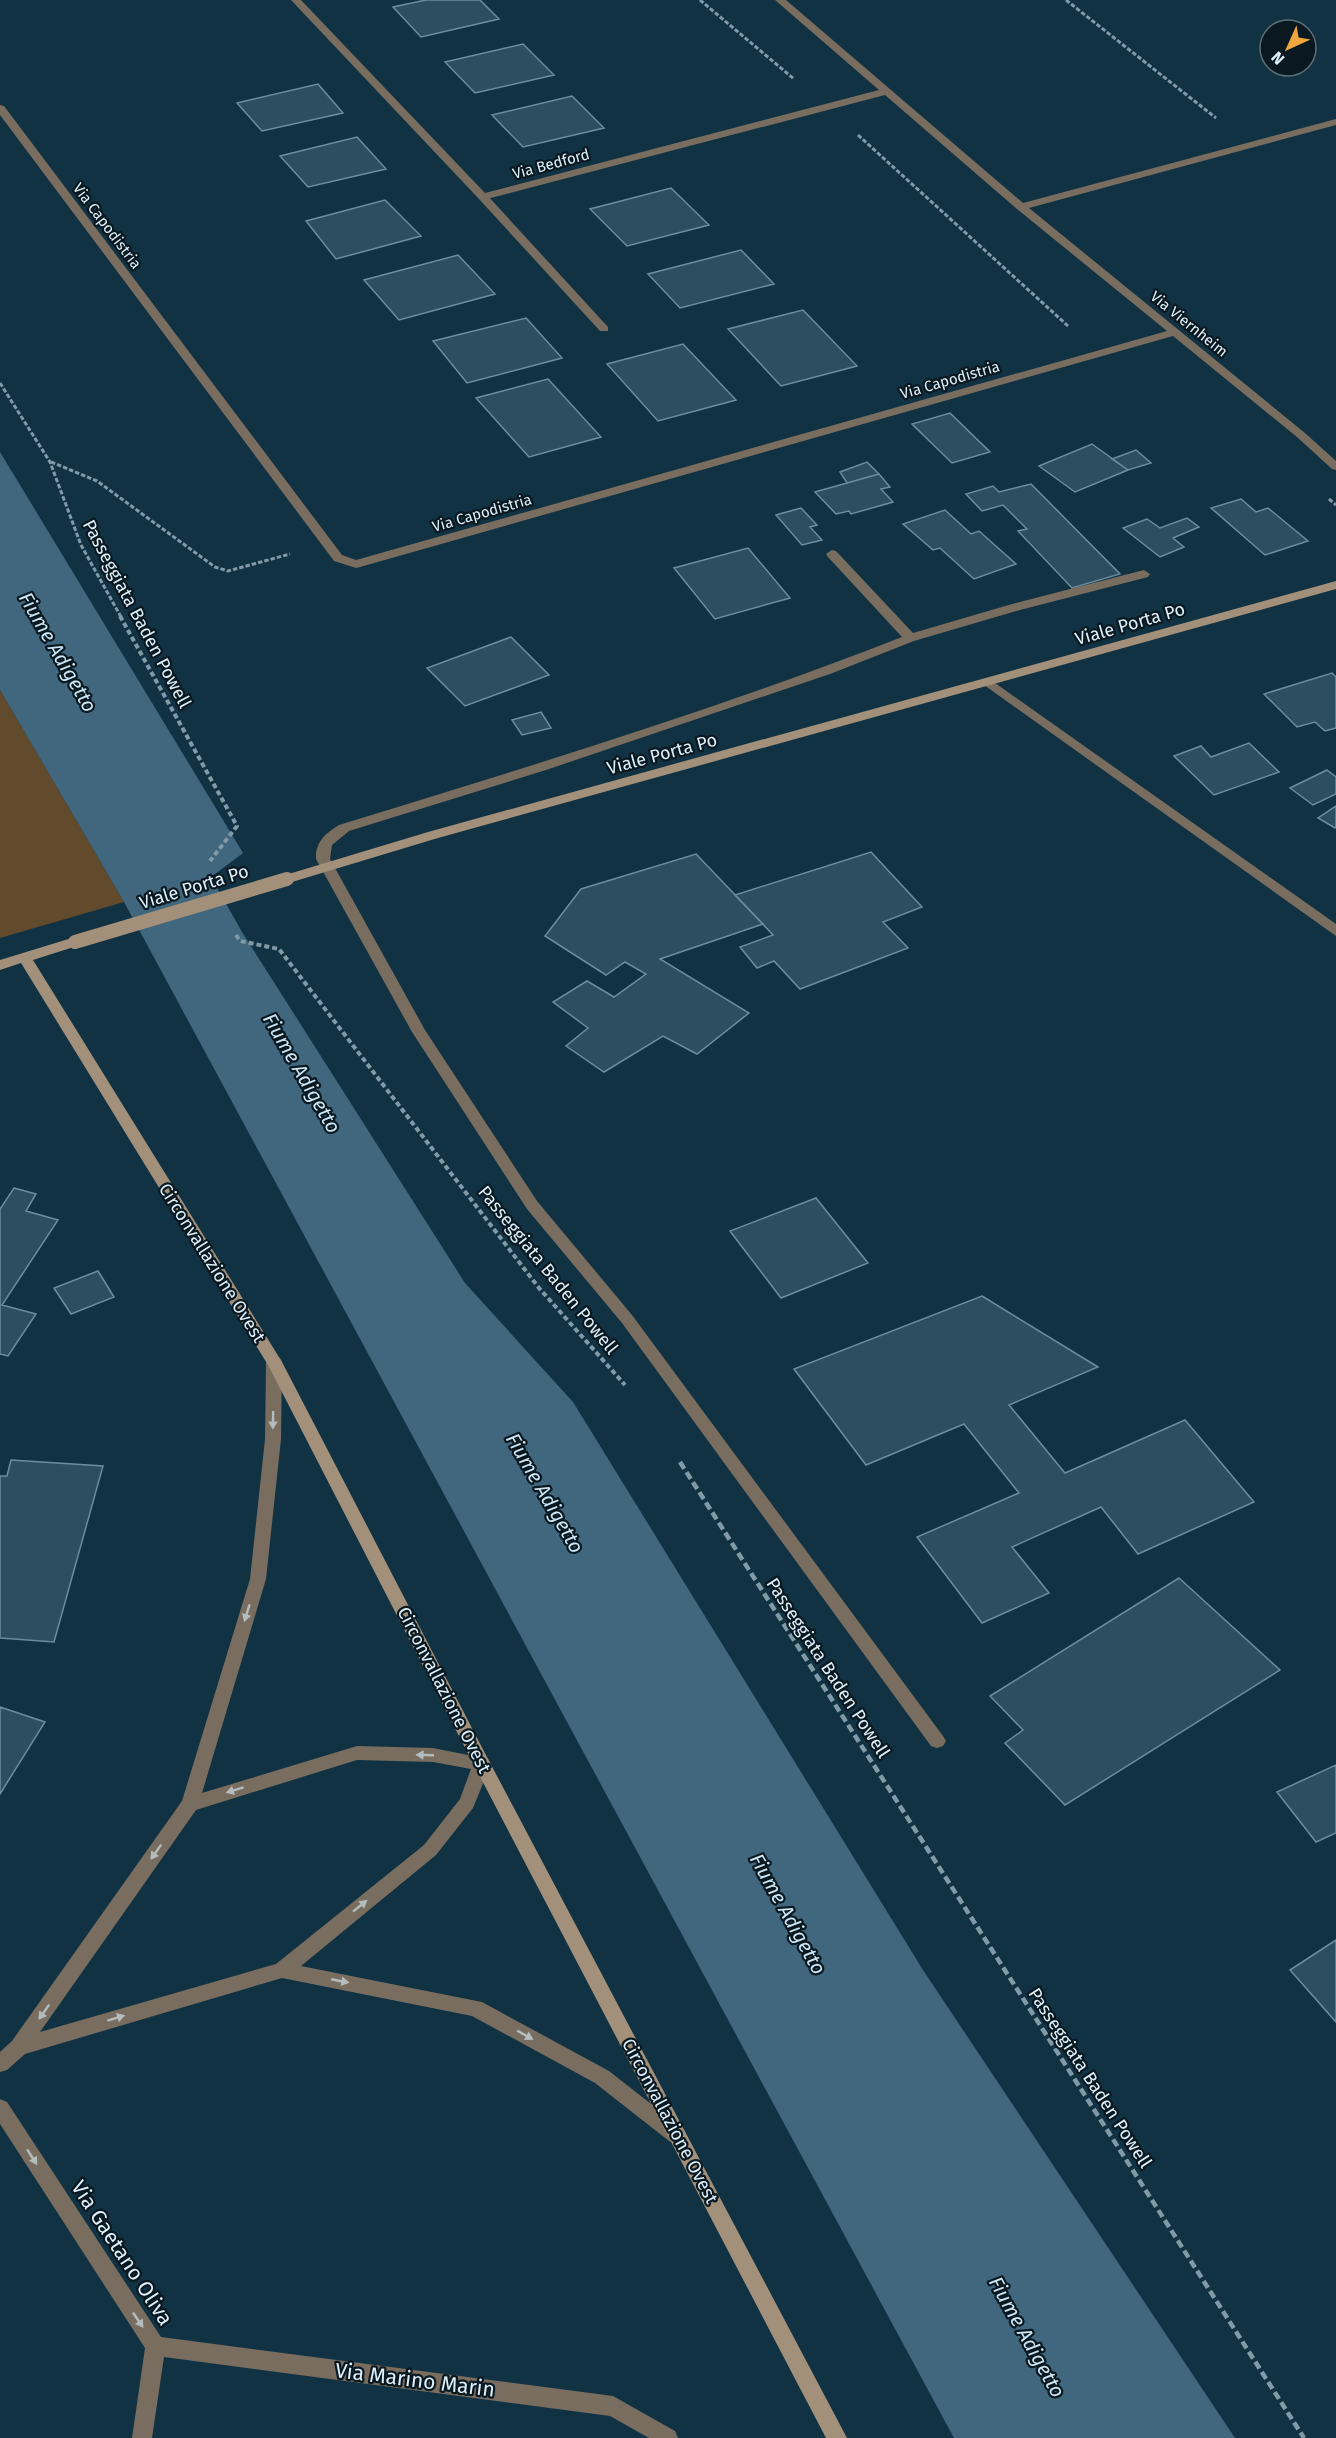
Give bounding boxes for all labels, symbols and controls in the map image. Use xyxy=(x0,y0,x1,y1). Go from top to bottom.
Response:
north arrow xyxy=(1258,18,1318,78)
text: N xyxy=(1267,48,1288,69)
street label: Via Bedford xyxy=(511,145,591,183)
street label: Via Capodistria xyxy=(69,180,145,272)
street label: Via Viernheim xyxy=(1147,287,1231,361)
street label: Via Capodistria xyxy=(898,357,1002,403)
street label: Via Capodistria xyxy=(430,490,534,536)
street label: Passeggiata Baden Powell xyxy=(78,516,196,712)
water label: Fiume Adigetto xyxy=(14,588,102,716)
street label: Viale Porta Po xyxy=(1073,598,1187,650)
street label: Viale Porta Po xyxy=(604,729,720,779)
street label: Viale Porta Po xyxy=(137,860,251,914)
water label: Fiume Adigetto xyxy=(258,1009,346,1137)
street label: Circonvallazione Ovest xyxy=(154,1179,270,1347)
street label: Passeggiata Baden Powell xyxy=(473,1181,623,1359)
one-way arrow xyxy=(268,1411,278,1430)
water label: Fiume Adigetto xyxy=(501,1429,589,1557)
street label: Passeggiata Baden Powell xyxy=(761,1574,895,1762)
street label: Circonvallazione Ovest xyxy=(392,1603,496,1777)
one-way arrow xyxy=(242,1604,251,1622)
one-way arrow xyxy=(415,1750,434,1759)
one-way arrow xyxy=(226,1786,244,1795)
one-way arrow xyxy=(150,1843,162,1859)
water label: Fiume Adigetto xyxy=(745,1849,831,1979)
one-way arrow xyxy=(352,1900,368,1913)
one-way arrow xyxy=(330,1977,349,1986)
street label: Passeggiata Baden Powell xyxy=(1023,1984,1157,2172)
one-way arrow xyxy=(39,2004,51,2019)
one-way arrow xyxy=(107,2013,125,2022)
one-way arrow xyxy=(517,2030,534,2040)
street label: Circonvallazione Ovest xyxy=(617,2035,723,2208)
one-way arrow xyxy=(26,2149,37,2165)
street label: Via Gaetano Oliva xyxy=(65,2176,179,2330)
water label: Fiume Adigetto xyxy=(984,2272,1070,2402)
one-way arrow xyxy=(132,2312,143,2329)
street label: Via Marino Marin xyxy=(334,2357,496,2403)

